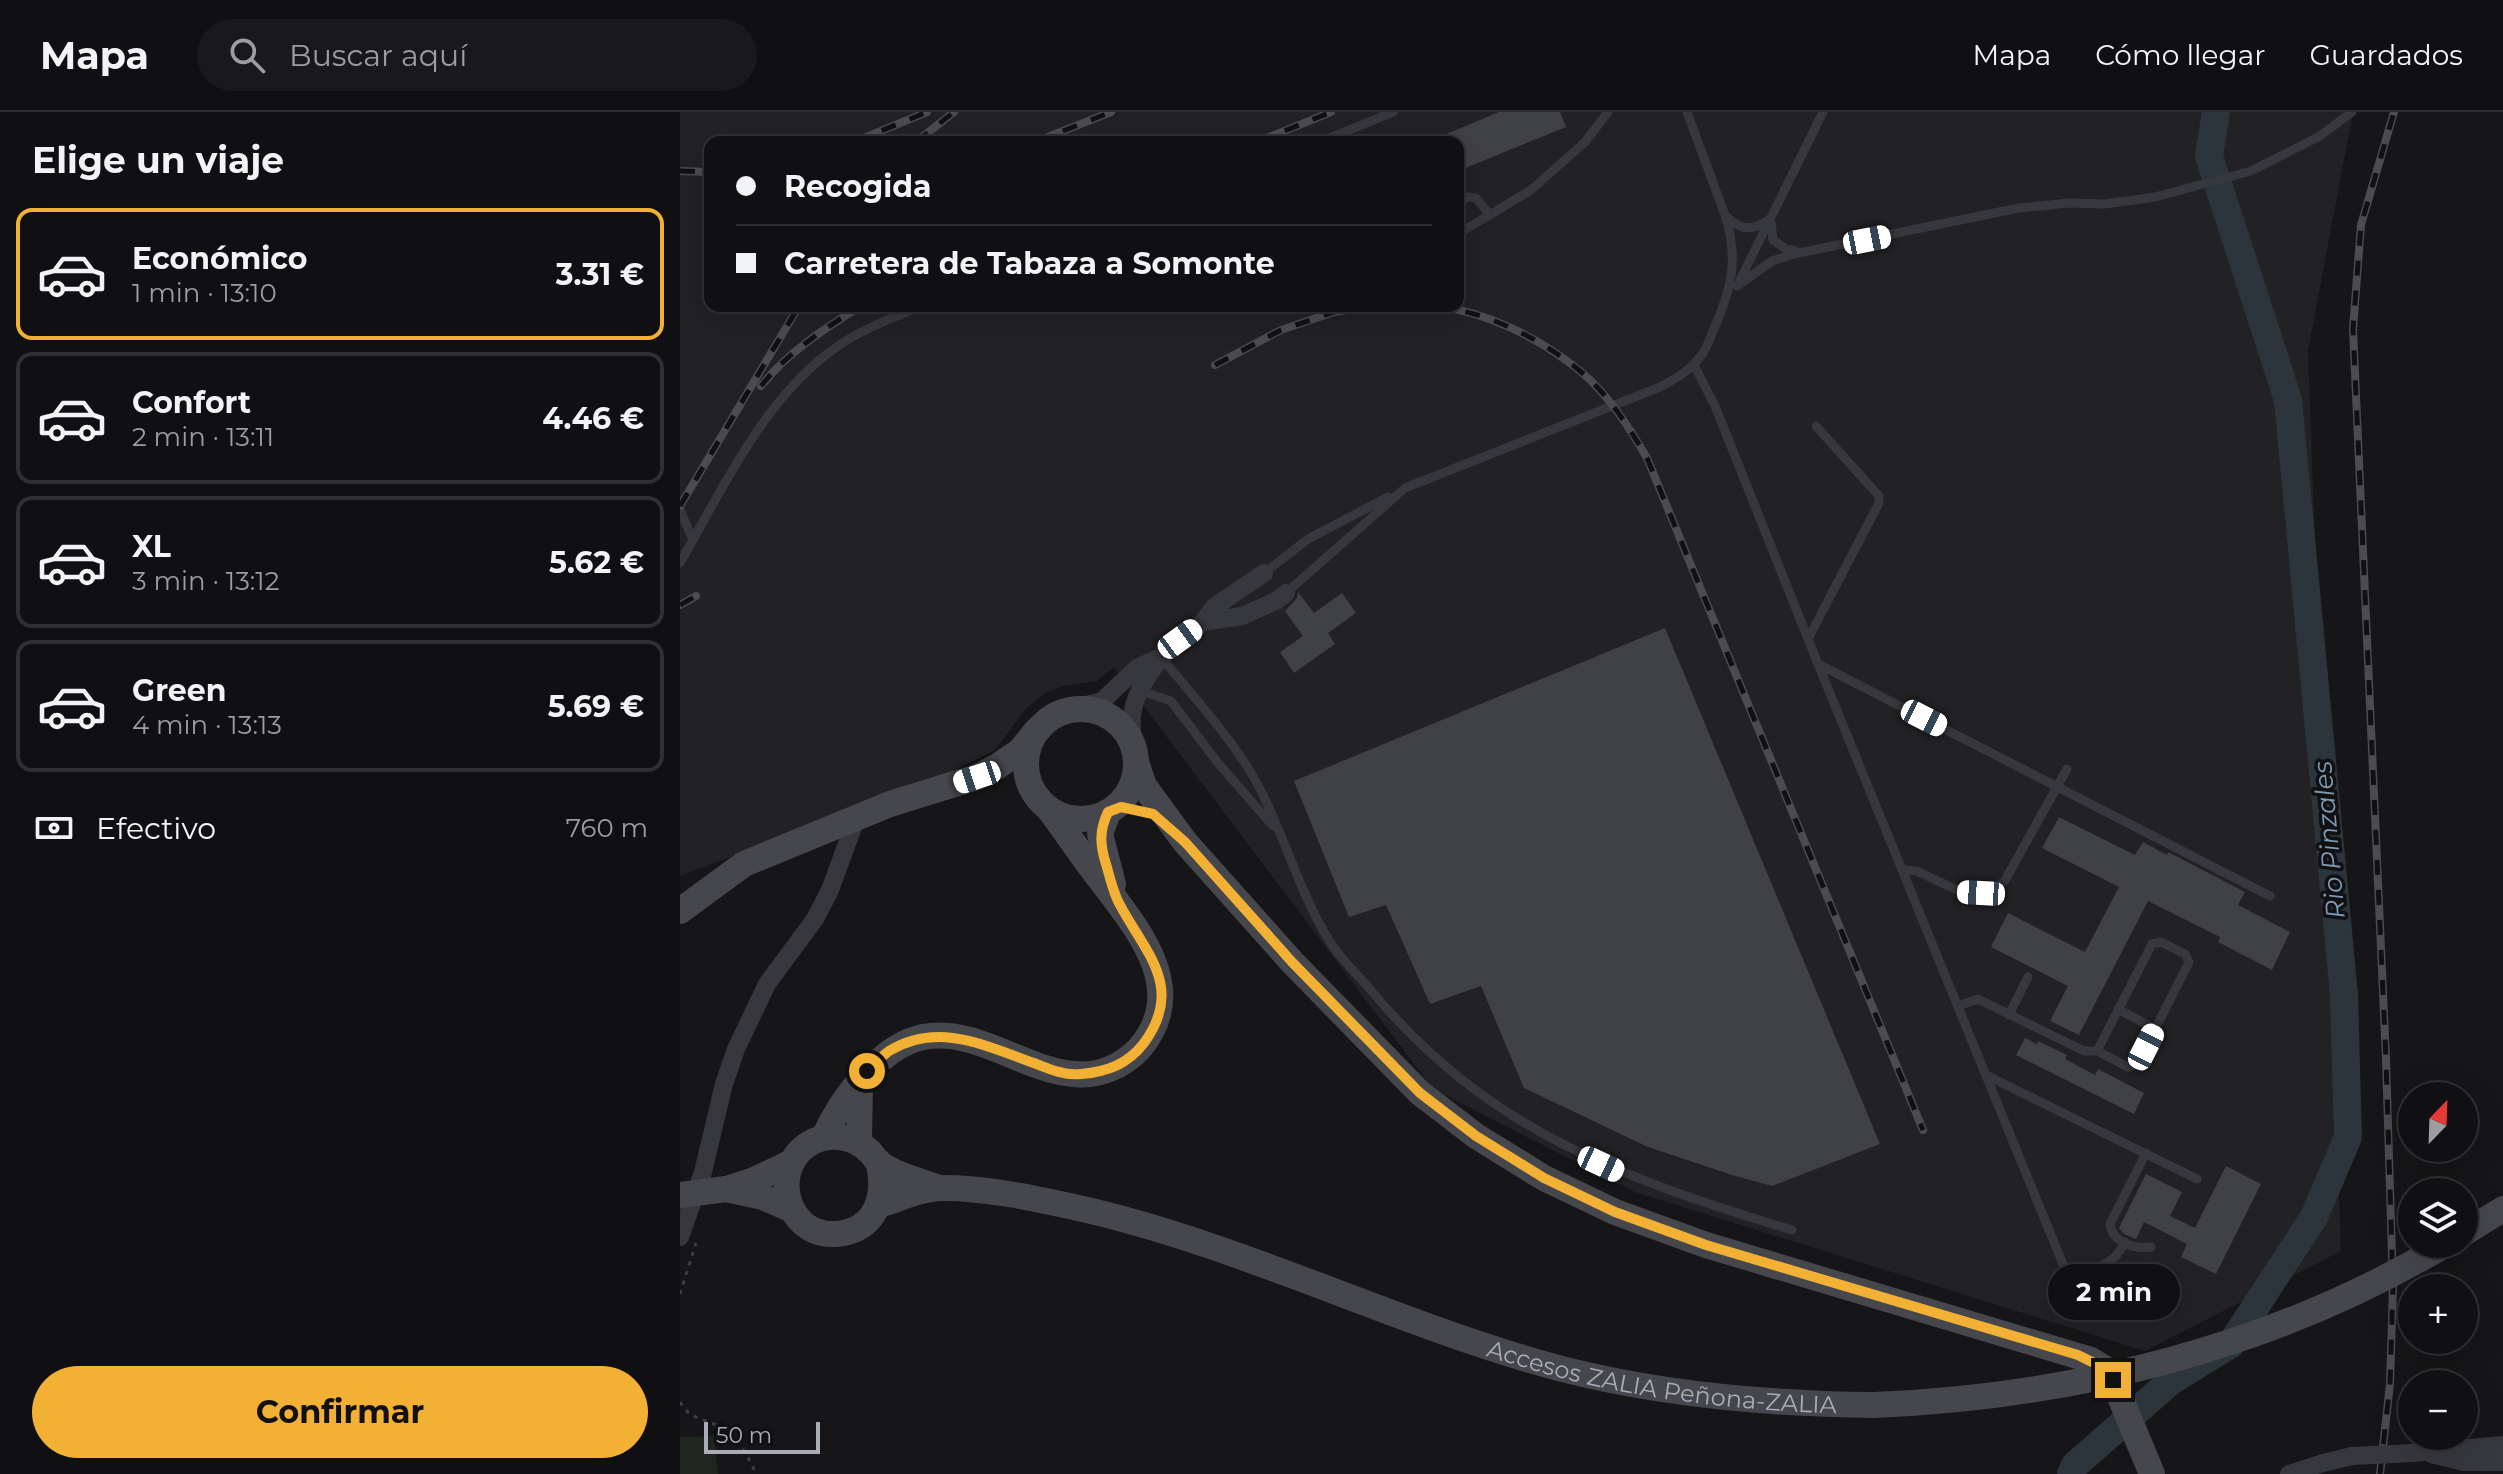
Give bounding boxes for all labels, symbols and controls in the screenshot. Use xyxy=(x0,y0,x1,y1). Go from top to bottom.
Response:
search box xyxy=(197,19,757,91)
text: Mapa xyxy=(40,32,149,79)
icon: search xyxy=(225,33,269,77)
text: Buscar aquí xyxy=(289,37,467,74)
text: Mapa xyxy=(1972,38,2051,72)
text: Cómo llegar xyxy=(2095,38,2265,72)
text: Guardados xyxy=(2309,38,2463,72)
text: Elige un viaje xyxy=(32,138,284,182)
text: Recogida xyxy=(784,168,931,205)
car xyxy=(1841,224,1893,256)
icon: car xyxy=(36,238,108,310)
text: Económico xyxy=(132,240,307,277)
text: Carretera de Tabaza a Somonte xyxy=(784,245,1275,282)
text: 3.31 € xyxy=(556,256,644,293)
text: 1 min · 13:10 xyxy=(132,277,277,309)
icon: car xyxy=(36,382,108,454)
text: Confort xyxy=(132,384,251,421)
text: 4.46 € xyxy=(542,400,644,437)
text: 2 min · 13:11 xyxy=(132,421,274,453)
icon: car xyxy=(36,526,108,598)
text: XL xyxy=(132,528,171,565)
text: 5.62 € xyxy=(549,544,644,581)
text: 3 min · 13:12 xyxy=(132,565,280,597)
car xyxy=(1154,615,1206,663)
icon: car xyxy=(36,670,108,742)
text: Green xyxy=(132,672,226,709)
text: 5.69 € xyxy=(548,688,644,725)
car xyxy=(1897,696,1951,740)
text: 4 min · 13:13 xyxy=(132,709,282,741)
car xyxy=(950,758,1004,796)
water label: Rio Pinzales xyxy=(2306,759,2352,920)
icon: cash xyxy=(32,806,76,850)
text: Efectivo xyxy=(96,810,216,847)
text: 760 m xyxy=(566,812,648,844)
car xyxy=(1956,880,2006,906)
car xyxy=(2124,1020,2168,1074)
route start xyxy=(849,1053,885,1089)
north arrow xyxy=(2398,1082,2478,1162)
map controls xyxy=(2398,1082,2478,1450)
car xyxy=(1574,1143,1628,1185)
button: layers xyxy=(2398,1178,2478,1258)
callout: 2 min xyxy=(2047,1264,2179,1320)
button: + xyxy=(2398,1274,2478,1354)
text: 2 min xyxy=(2076,1276,2152,1308)
street label: Accesos ZALIA Peñona-ZALIA xyxy=(1484,1333,1838,1419)
route end xyxy=(2095,1362,2131,1398)
button: Confirmar xyxy=(32,1366,648,1458)
button: − xyxy=(2398,1370,2478,1450)
scale bar xyxy=(704,1418,820,1454)
text: 50 m xyxy=(716,1422,772,1449)

